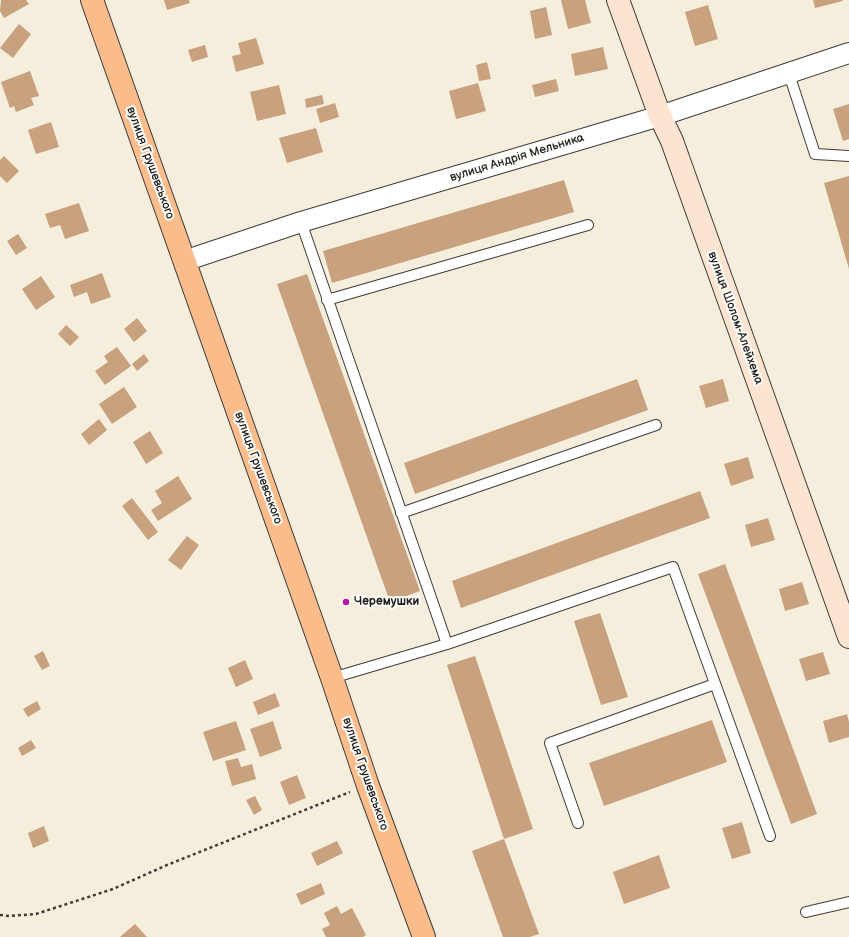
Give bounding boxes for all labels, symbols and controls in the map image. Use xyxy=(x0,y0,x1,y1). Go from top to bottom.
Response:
street label: вулиця Грушевського xyxy=(123,105,177,221)
street label: вулиця Андрія Мельника xyxy=(448,131,586,185)
street label: вулиця Шолом-Алейхема xyxy=(704,250,766,386)
street label: вулиця Грушевського xyxy=(231,410,285,526)
place label: Черемушки xyxy=(354,595,419,609)
marker: Черемушки xyxy=(341,597,351,607)
street label: вулиця Грушевського xyxy=(339,716,391,832)

